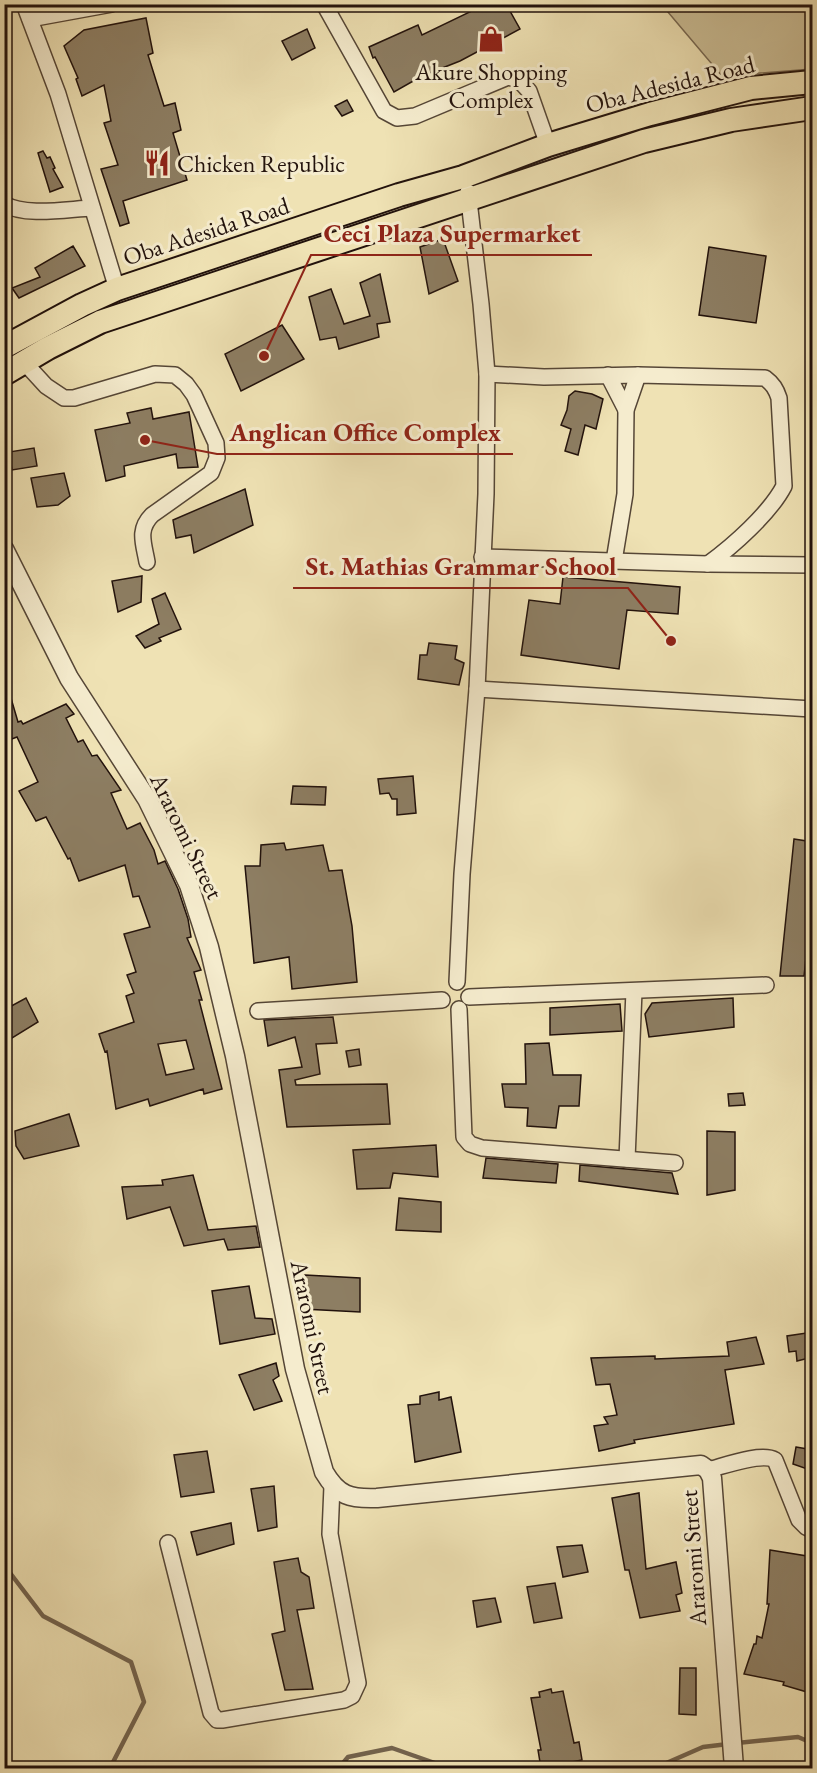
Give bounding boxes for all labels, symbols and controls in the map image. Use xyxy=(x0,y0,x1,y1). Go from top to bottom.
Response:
shop icon: Akure Shopping Complex xyxy=(476,24,506,54)
street label: Oba Adesida Road xyxy=(582,48,759,120)
place label: Akure Shopping Complex xyxy=(414,56,568,115)
restaurant icon: Chicken Republic xyxy=(142,148,172,178)
place label: Chicken Republic xyxy=(177,148,345,179)
street label: Oba Adesida Road xyxy=(119,189,294,272)
callout: Ceci Plaza Supermarket xyxy=(311,211,592,255)
text: Ceci Plaza Supermarket xyxy=(323,216,581,250)
callout: Anglican Office Complex xyxy=(217,410,513,454)
text: Anglican Office Complex xyxy=(228,415,501,449)
callout: St. Mathias Grammar School xyxy=(293,544,628,588)
text: St. Mathias Grammar School xyxy=(306,549,616,583)
street label: Araromi Street xyxy=(143,767,231,904)
street label: Araromi Street xyxy=(283,1256,342,1397)
street label: Araromi Street xyxy=(673,1489,713,1628)

